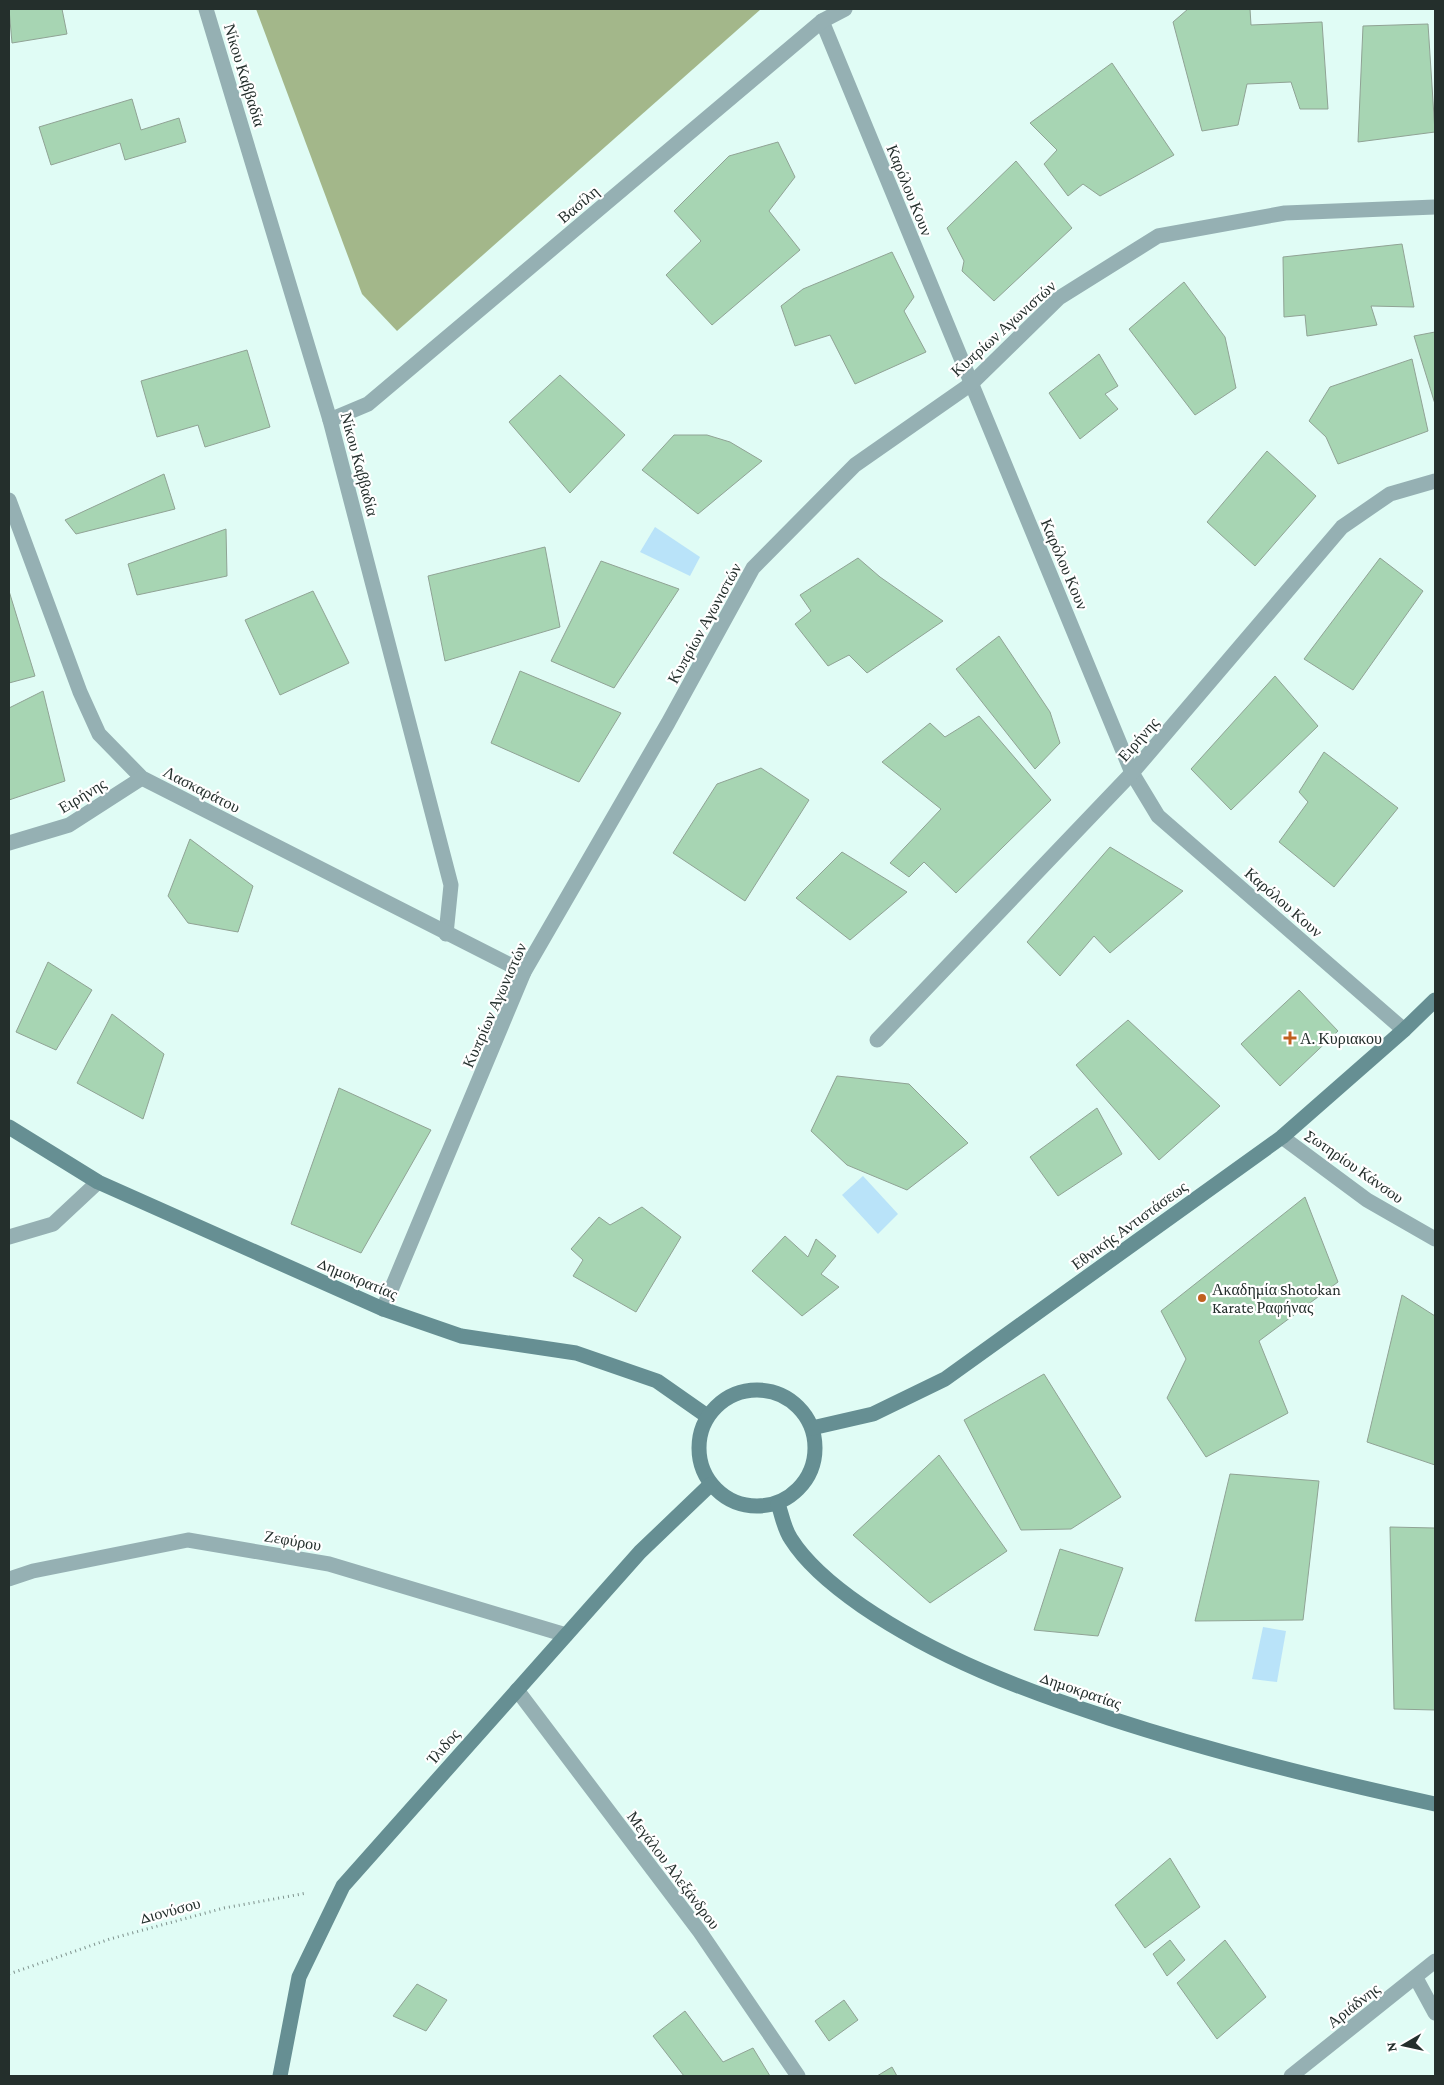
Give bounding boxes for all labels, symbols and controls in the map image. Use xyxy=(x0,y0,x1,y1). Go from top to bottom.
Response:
street label: Νίκου Καββαδία xyxy=(220,22,268,130)
street label: Καρόλου Κουν xyxy=(883,142,936,239)
street label: Βασίλη xyxy=(554,182,603,227)
street label: Κυπρίων Αγωνιστών xyxy=(948,277,1060,381)
street label: Νίκου Καββαδία xyxy=(337,410,382,519)
street label: Καρόλου Κουν xyxy=(1037,516,1091,612)
street label: Κυπρίων Αγωνιστών xyxy=(664,560,745,687)
street label: Ειρήνης xyxy=(1115,713,1163,765)
street label: Λασκαράτου xyxy=(160,763,243,817)
street label: Ειρήνης xyxy=(55,774,110,817)
street label: Καρόλου Κουν xyxy=(1241,864,1326,941)
street label: Κυπρίων Αγωνιστών xyxy=(459,940,531,1071)
place label: Α. Κυριακου xyxy=(1300,1030,1382,1048)
marker: Α. Κυριακου xyxy=(1284,1032,1296,1044)
street label: Σωτηρίου Κάνσου xyxy=(1302,1126,1407,1207)
street label: Εθνικής Αντιστάσεως xyxy=(1068,1177,1192,1274)
street label: Δημοκρατίας xyxy=(315,1254,401,1304)
place label: Ακαδημία Shotokan Karate Ραφήνας xyxy=(1212,1281,1341,1317)
marker: Ακαδημία Shotokan Karate Ραφήνας xyxy=(1196,1292,1208,1304)
street label: Ζεφύρου xyxy=(263,1527,323,1555)
street label: Δημοκρατίας xyxy=(1038,1669,1124,1713)
street label: Ίλιδος xyxy=(423,1725,463,1768)
street label: Μεγάλου Αλεξάνδρου xyxy=(623,1808,723,1933)
street label: Διονύσου xyxy=(138,1894,202,1927)
street label: Αριάδνης xyxy=(1324,1979,1384,2032)
north arrow xyxy=(1379,2020,1429,2070)
text: N xyxy=(1382,2041,1400,2053)

